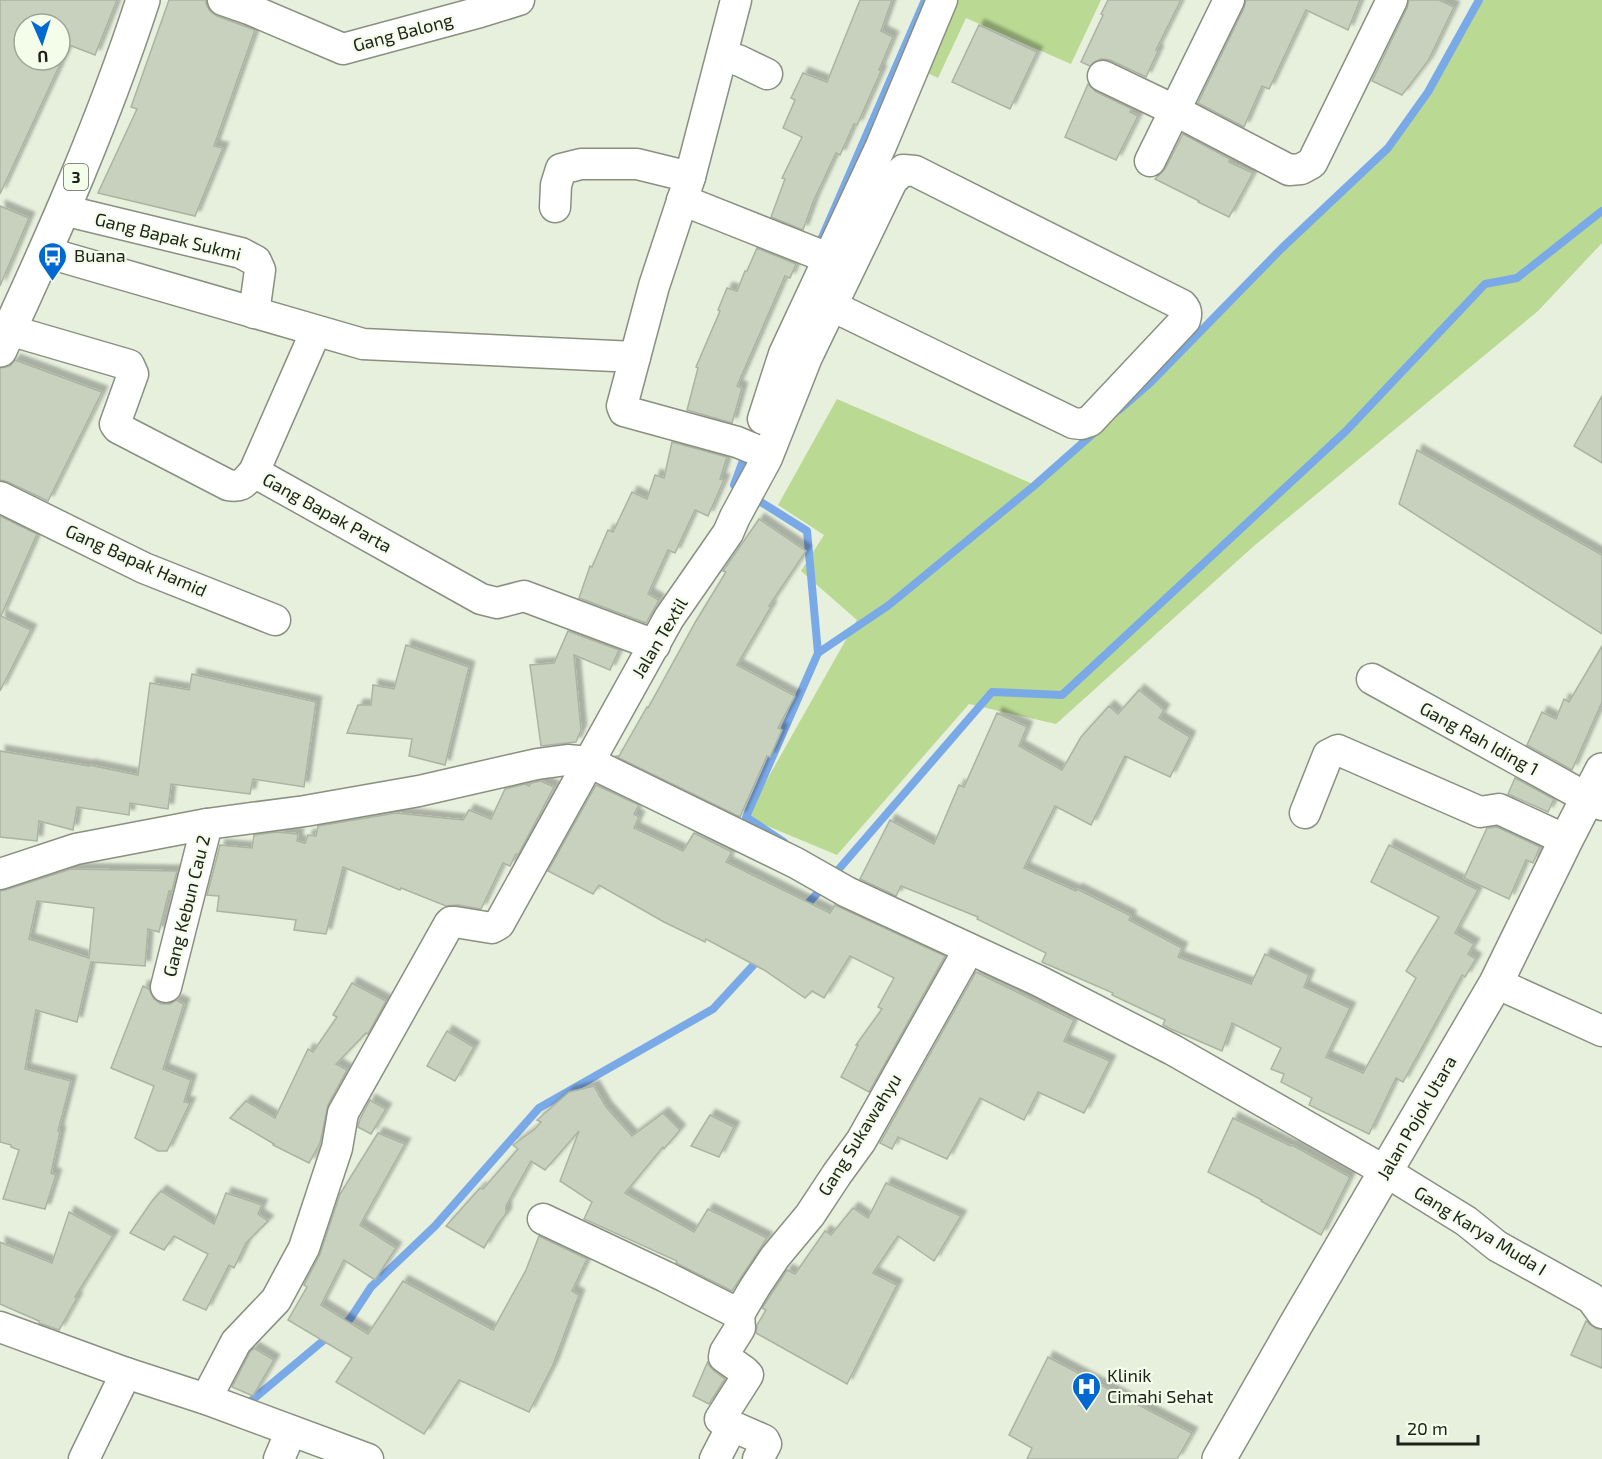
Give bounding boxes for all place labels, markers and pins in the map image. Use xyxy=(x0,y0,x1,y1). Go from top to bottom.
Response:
bus stop icon: Buana xyxy=(37,240,69,282)
place label: Buana xyxy=(74,244,126,266)
place label: Klinik Cimahi Sehat xyxy=(1107,1364,1213,1407)
hospital icon: Klinik Cimahi Sehat xyxy=(1070,1370,1102,1412)

